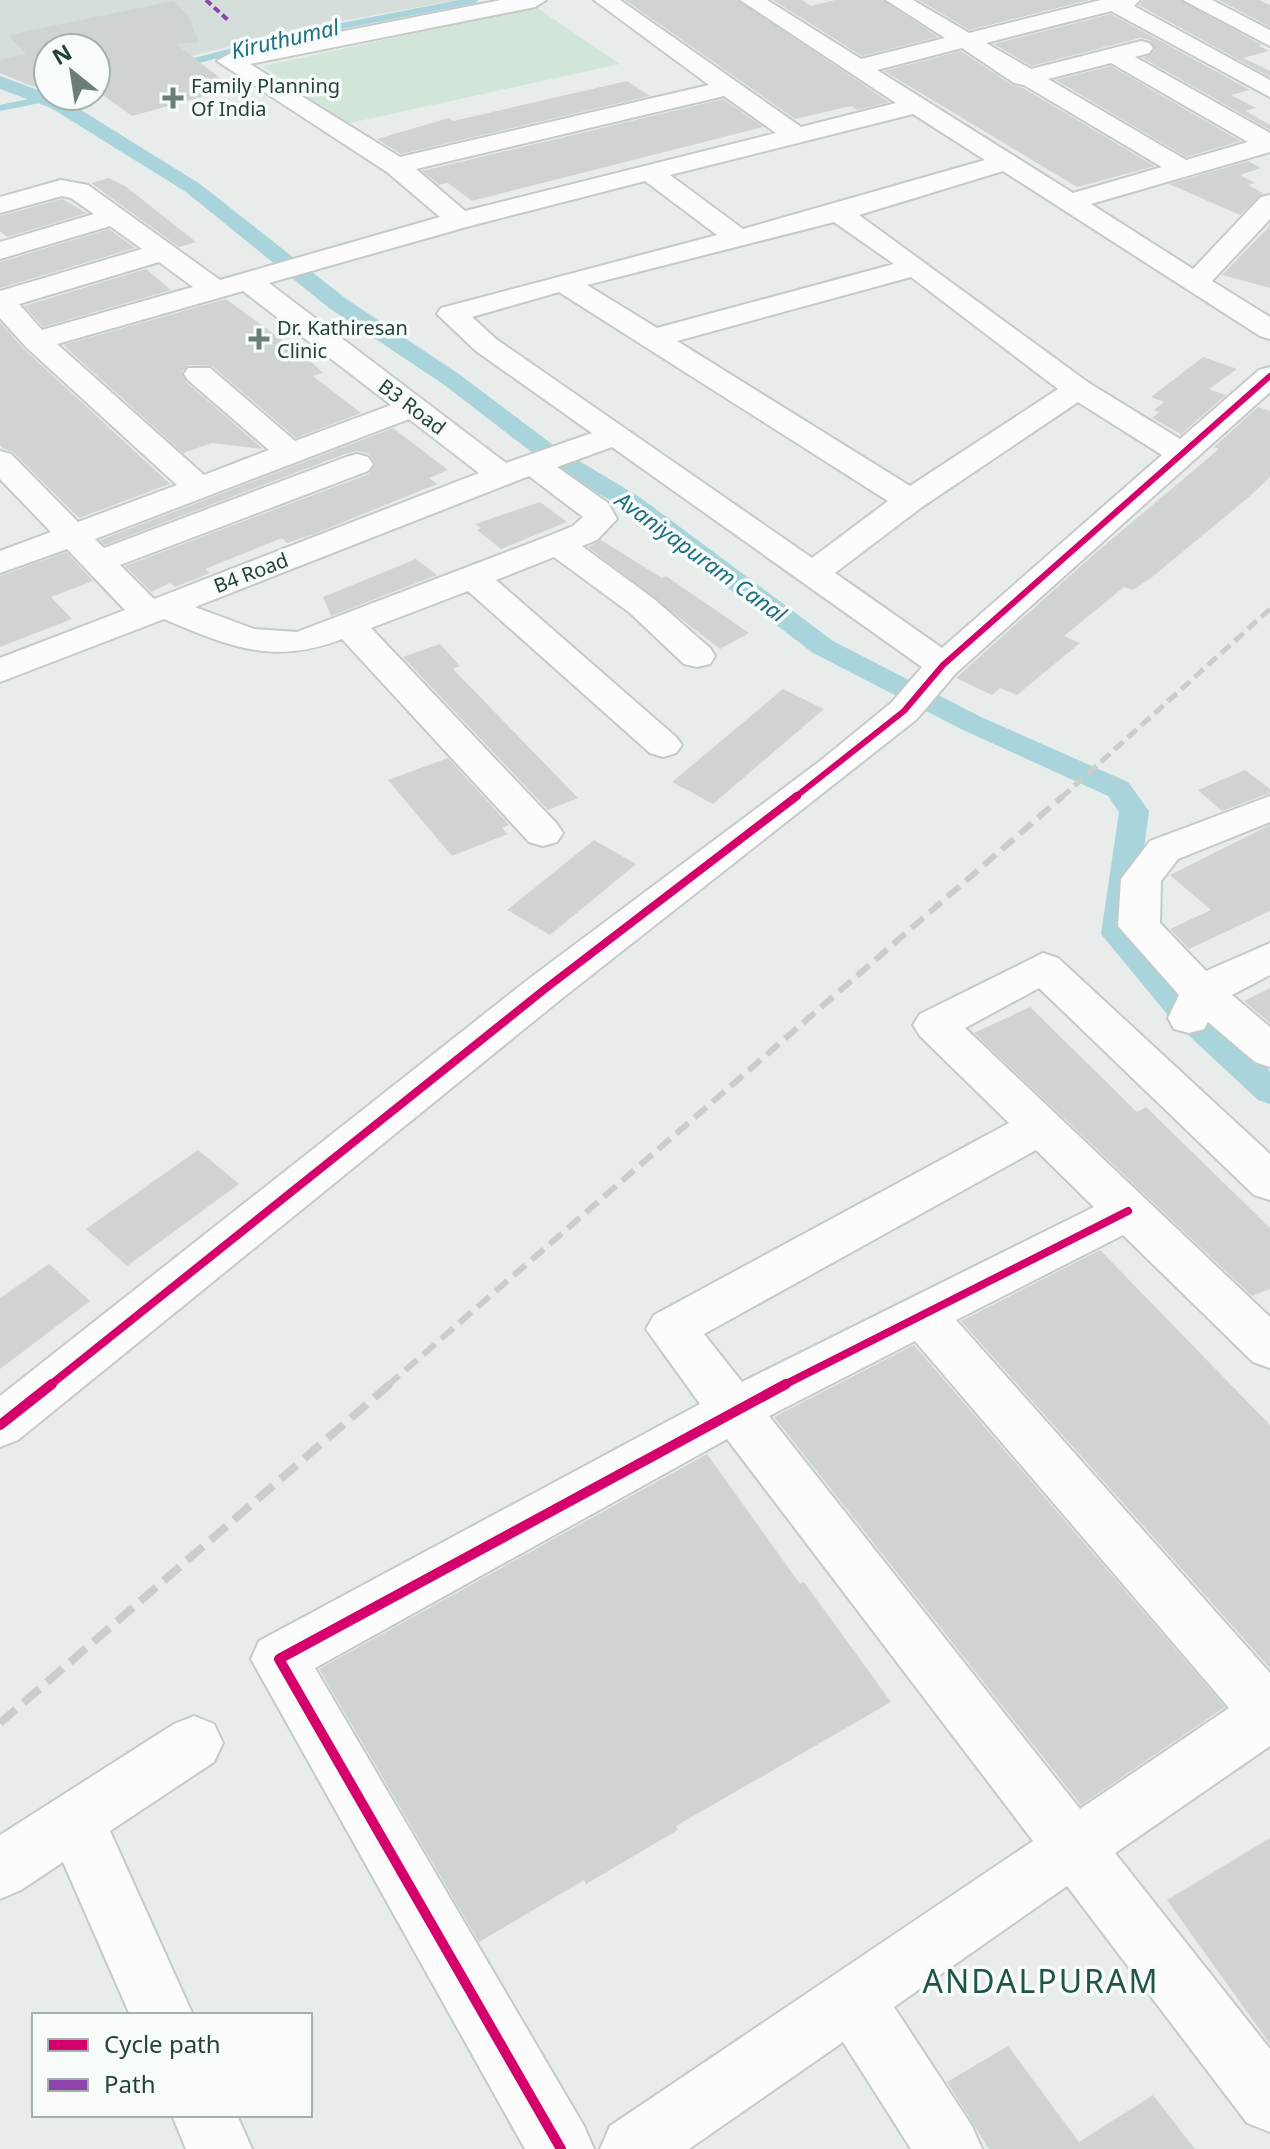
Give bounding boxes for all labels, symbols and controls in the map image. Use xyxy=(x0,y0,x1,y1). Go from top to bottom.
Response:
water label: Kiruthumal xyxy=(228,11,343,65)
north arrow xyxy=(32,32,112,112)
text: N xyxy=(46,36,77,71)
place label: Family Planning Of India xyxy=(191,72,340,122)
marker: Family Planning Of India xyxy=(162,87,184,109)
place label: Dr. Kathiresan Clinic xyxy=(277,314,408,364)
marker: Dr. Kathiresan Clinic xyxy=(248,328,270,350)
street label: B3 Road xyxy=(373,372,451,441)
water label: Avaniyapuram Canal xyxy=(609,483,794,629)
street label: B4 Road xyxy=(210,546,292,599)
district label: ANDALPURAM xyxy=(923,1959,1159,2002)
legend xyxy=(32,2013,312,2117)
text: Cycle path xyxy=(104,2027,221,2060)
text: Path xyxy=(104,2067,155,2100)

